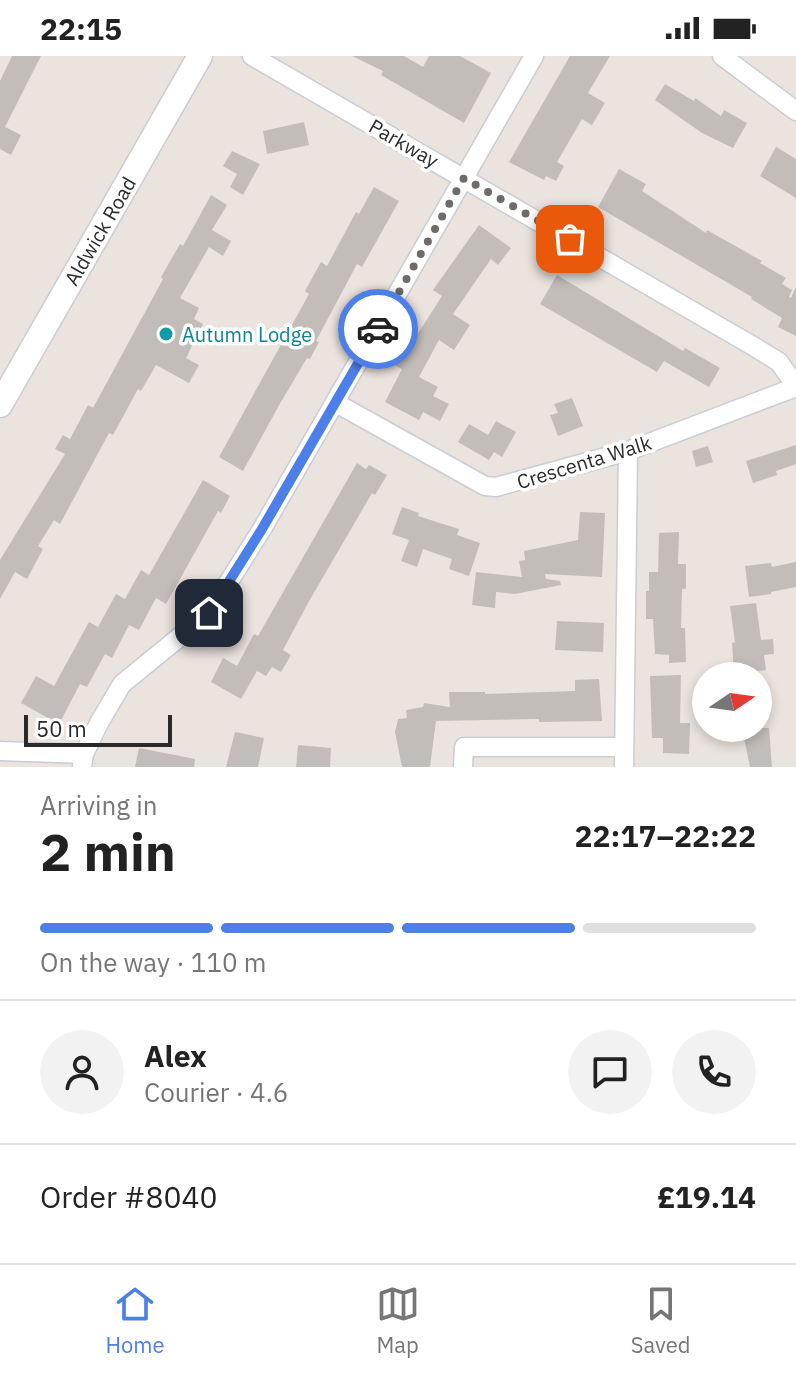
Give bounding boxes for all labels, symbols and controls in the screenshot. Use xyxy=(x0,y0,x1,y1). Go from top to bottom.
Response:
text: 22:15 xyxy=(40,9,122,48)
street label: Parkway xyxy=(364,112,444,174)
street label: Aldwick Road xyxy=(58,172,142,290)
pin xyxy=(536,205,604,273)
icon: bag xyxy=(548,217,592,261)
courier xyxy=(338,289,418,369)
icon: car xyxy=(356,307,400,351)
place label: Autumn Lodge xyxy=(182,321,312,348)
marker: Autumn Lodge xyxy=(157,325,175,343)
street label: Crescenta Walk xyxy=(513,429,655,495)
pin xyxy=(175,579,243,647)
icon: home xyxy=(187,591,231,635)
north arrow xyxy=(692,662,772,742)
map controls xyxy=(692,662,772,742)
scale bar xyxy=(24,711,172,747)
text: 50 m xyxy=(36,714,87,743)
text: Arriving in xyxy=(40,788,157,822)
text: 22:17–22:22 xyxy=(575,816,756,855)
text: 2 min xyxy=(40,818,176,885)
text: On the way · 110 m xyxy=(40,945,266,979)
button: person xyxy=(40,1030,124,1114)
button: chat xyxy=(568,1030,652,1114)
button: phone xyxy=(672,1030,756,1114)
text: Alex xyxy=(144,1036,207,1075)
text: Courier · 4.6 xyxy=(144,1075,288,1109)
text: Order #8040 xyxy=(40,1177,217,1216)
text: £19.14 xyxy=(657,1177,756,1216)
tab: Home xyxy=(105,1282,165,1359)
tab: Map xyxy=(376,1282,420,1359)
tab: Saved xyxy=(631,1282,690,1359)

